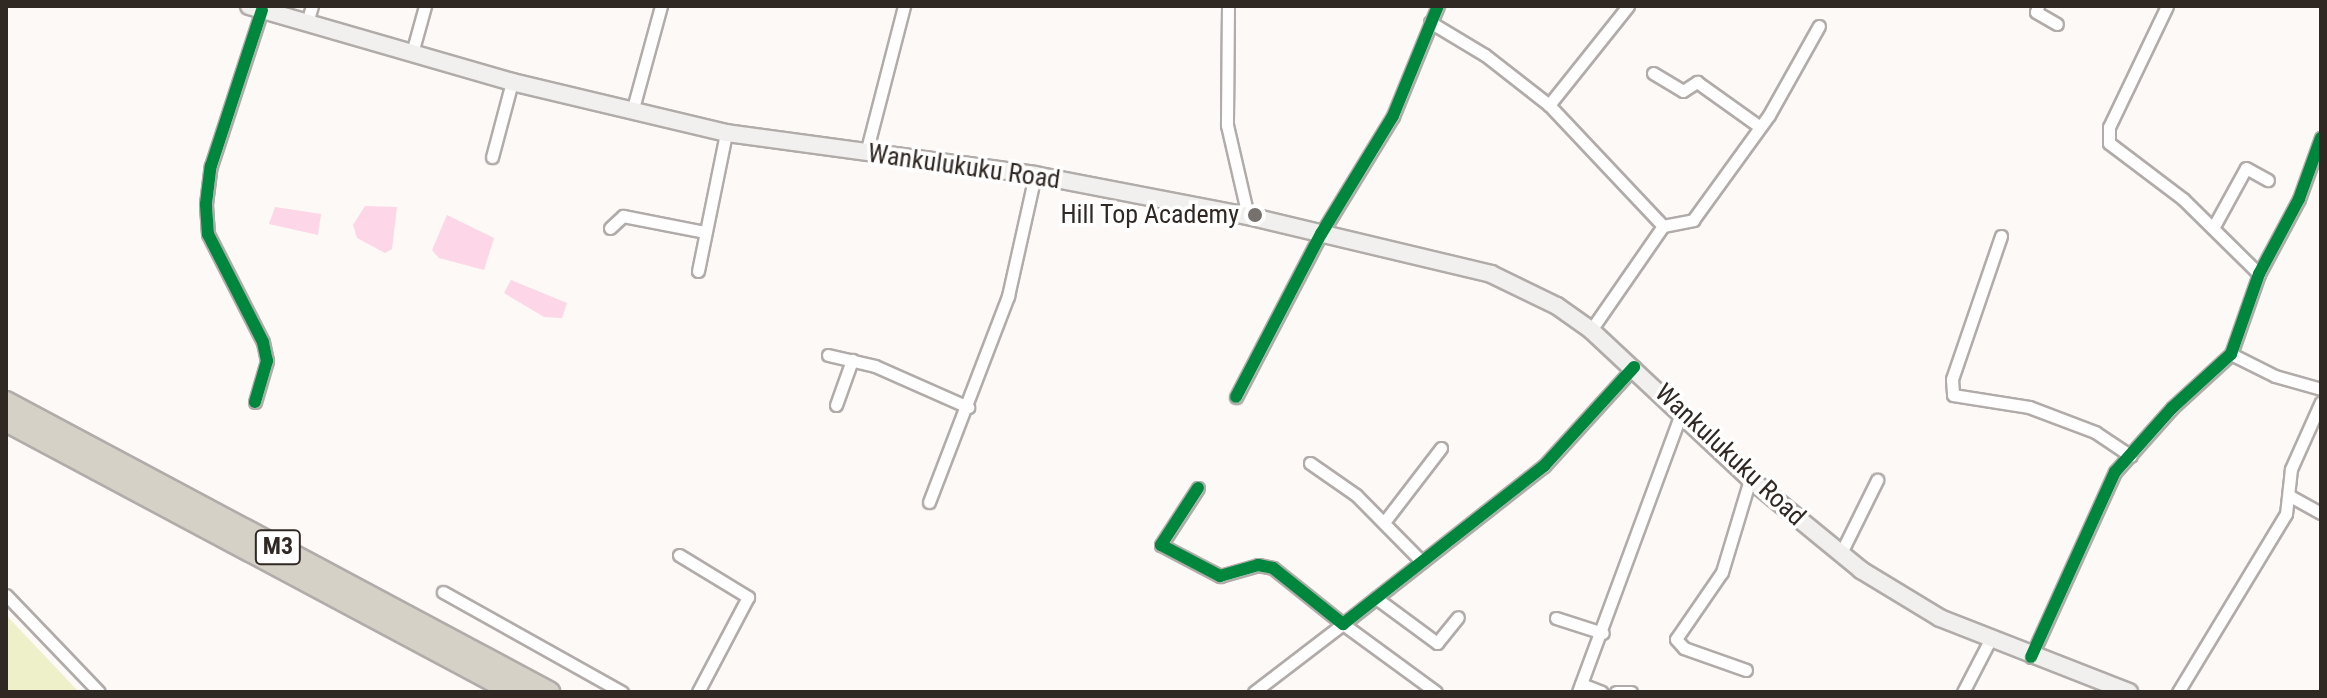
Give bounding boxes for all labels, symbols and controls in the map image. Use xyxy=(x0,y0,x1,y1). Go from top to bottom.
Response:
street label: Wankulukuku Road xyxy=(866,138,1062,196)
place label: Hill Top Academy xyxy=(1060,199,1239,231)
marker: Hill Top Academy xyxy=(1246,206,1264,224)
street label: Wankulukuku Road xyxy=(1648,377,1812,533)
road number: M3 xyxy=(254,527,302,567)

